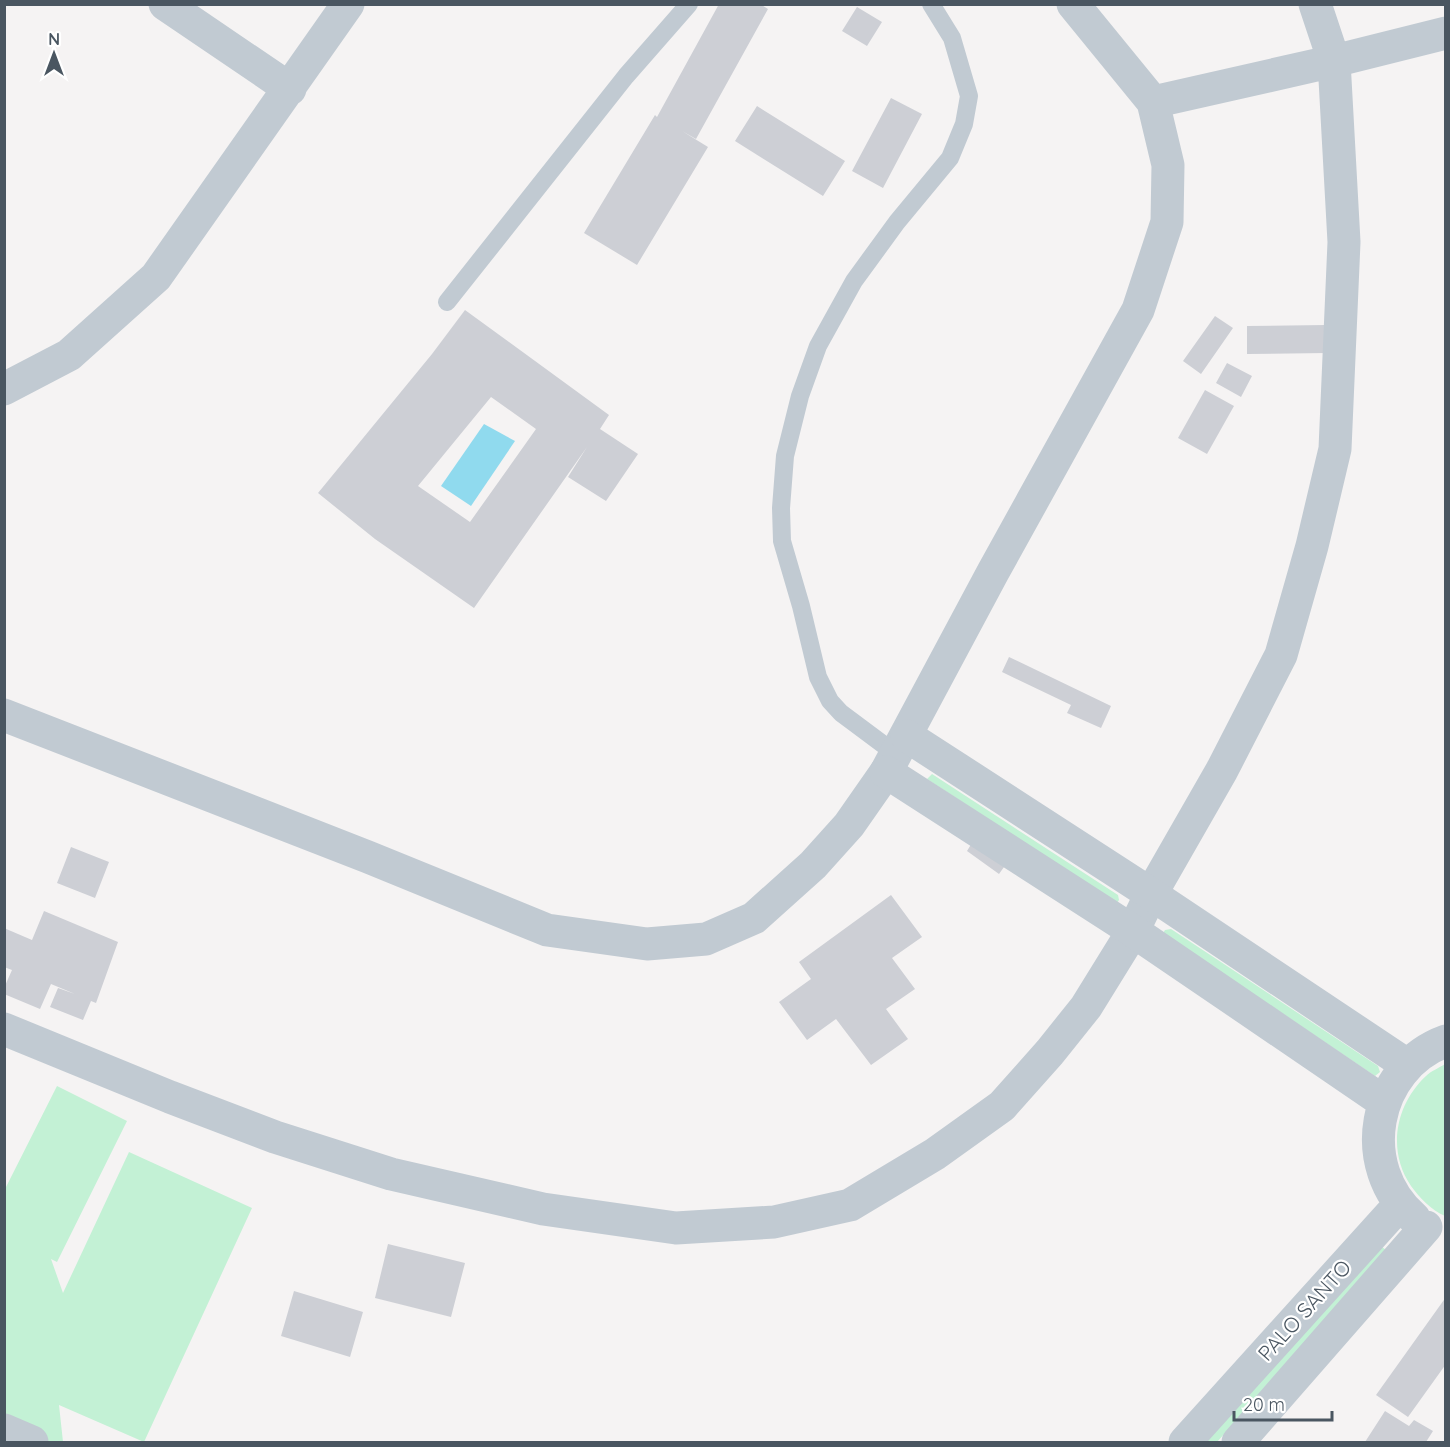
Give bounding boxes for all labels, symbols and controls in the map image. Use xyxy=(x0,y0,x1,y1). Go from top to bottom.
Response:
north arrow xyxy=(24,24,84,84)
text: N xyxy=(48,29,60,49)
street label: PALO SANTO xyxy=(1252,1254,1356,1366)
scale bar xyxy=(1234,1384,1332,1422)
text: 20 m xyxy=(1243,1393,1285,1416)

